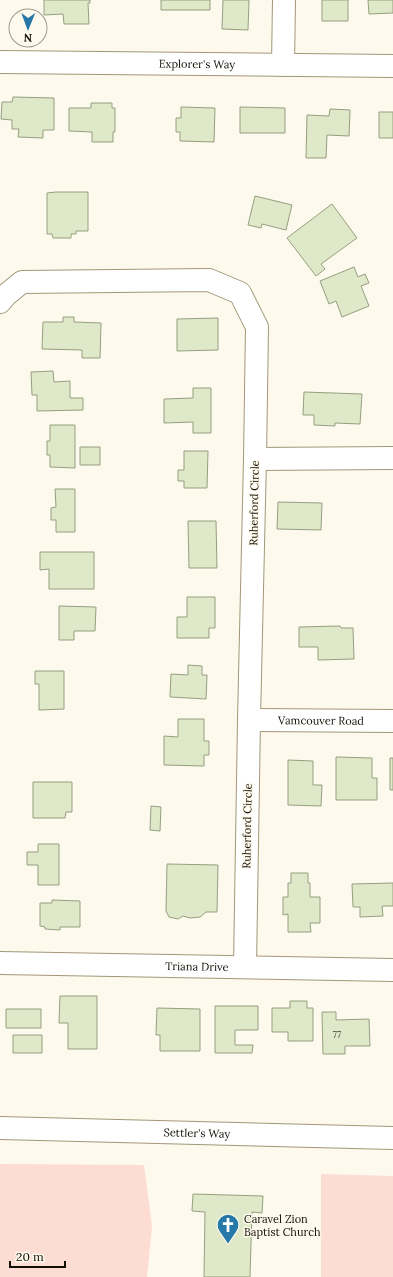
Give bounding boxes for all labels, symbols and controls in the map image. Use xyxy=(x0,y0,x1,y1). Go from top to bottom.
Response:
north arrow xyxy=(8,8,48,48)
text: N xyxy=(23,31,32,45)
street label: Explorer's Way xyxy=(159,57,235,71)
street label: Ruherford Circle xyxy=(246,460,262,546)
street label: Vamcouver Road xyxy=(277,713,364,728)
street label: Ruherford Circle xyxy=(239,783,255,869)
street label: Triana Drive xyxy=(165,959,229,974)
house number: 77 xyxy=(333,1029,341,1040)
street label: Settler's Way xyxy=(163,1125,231,1141)
church icon: Caravel Zion Baptist Church xyxy=(215,1212,241,1245)
place label: Caravel Zion Baptist Church xyxy=(244,1212,321,1239)
scale bar xyxy=(10,1243,65,1269)
text: 20 m xyxy=(16,1249,44,1264)

